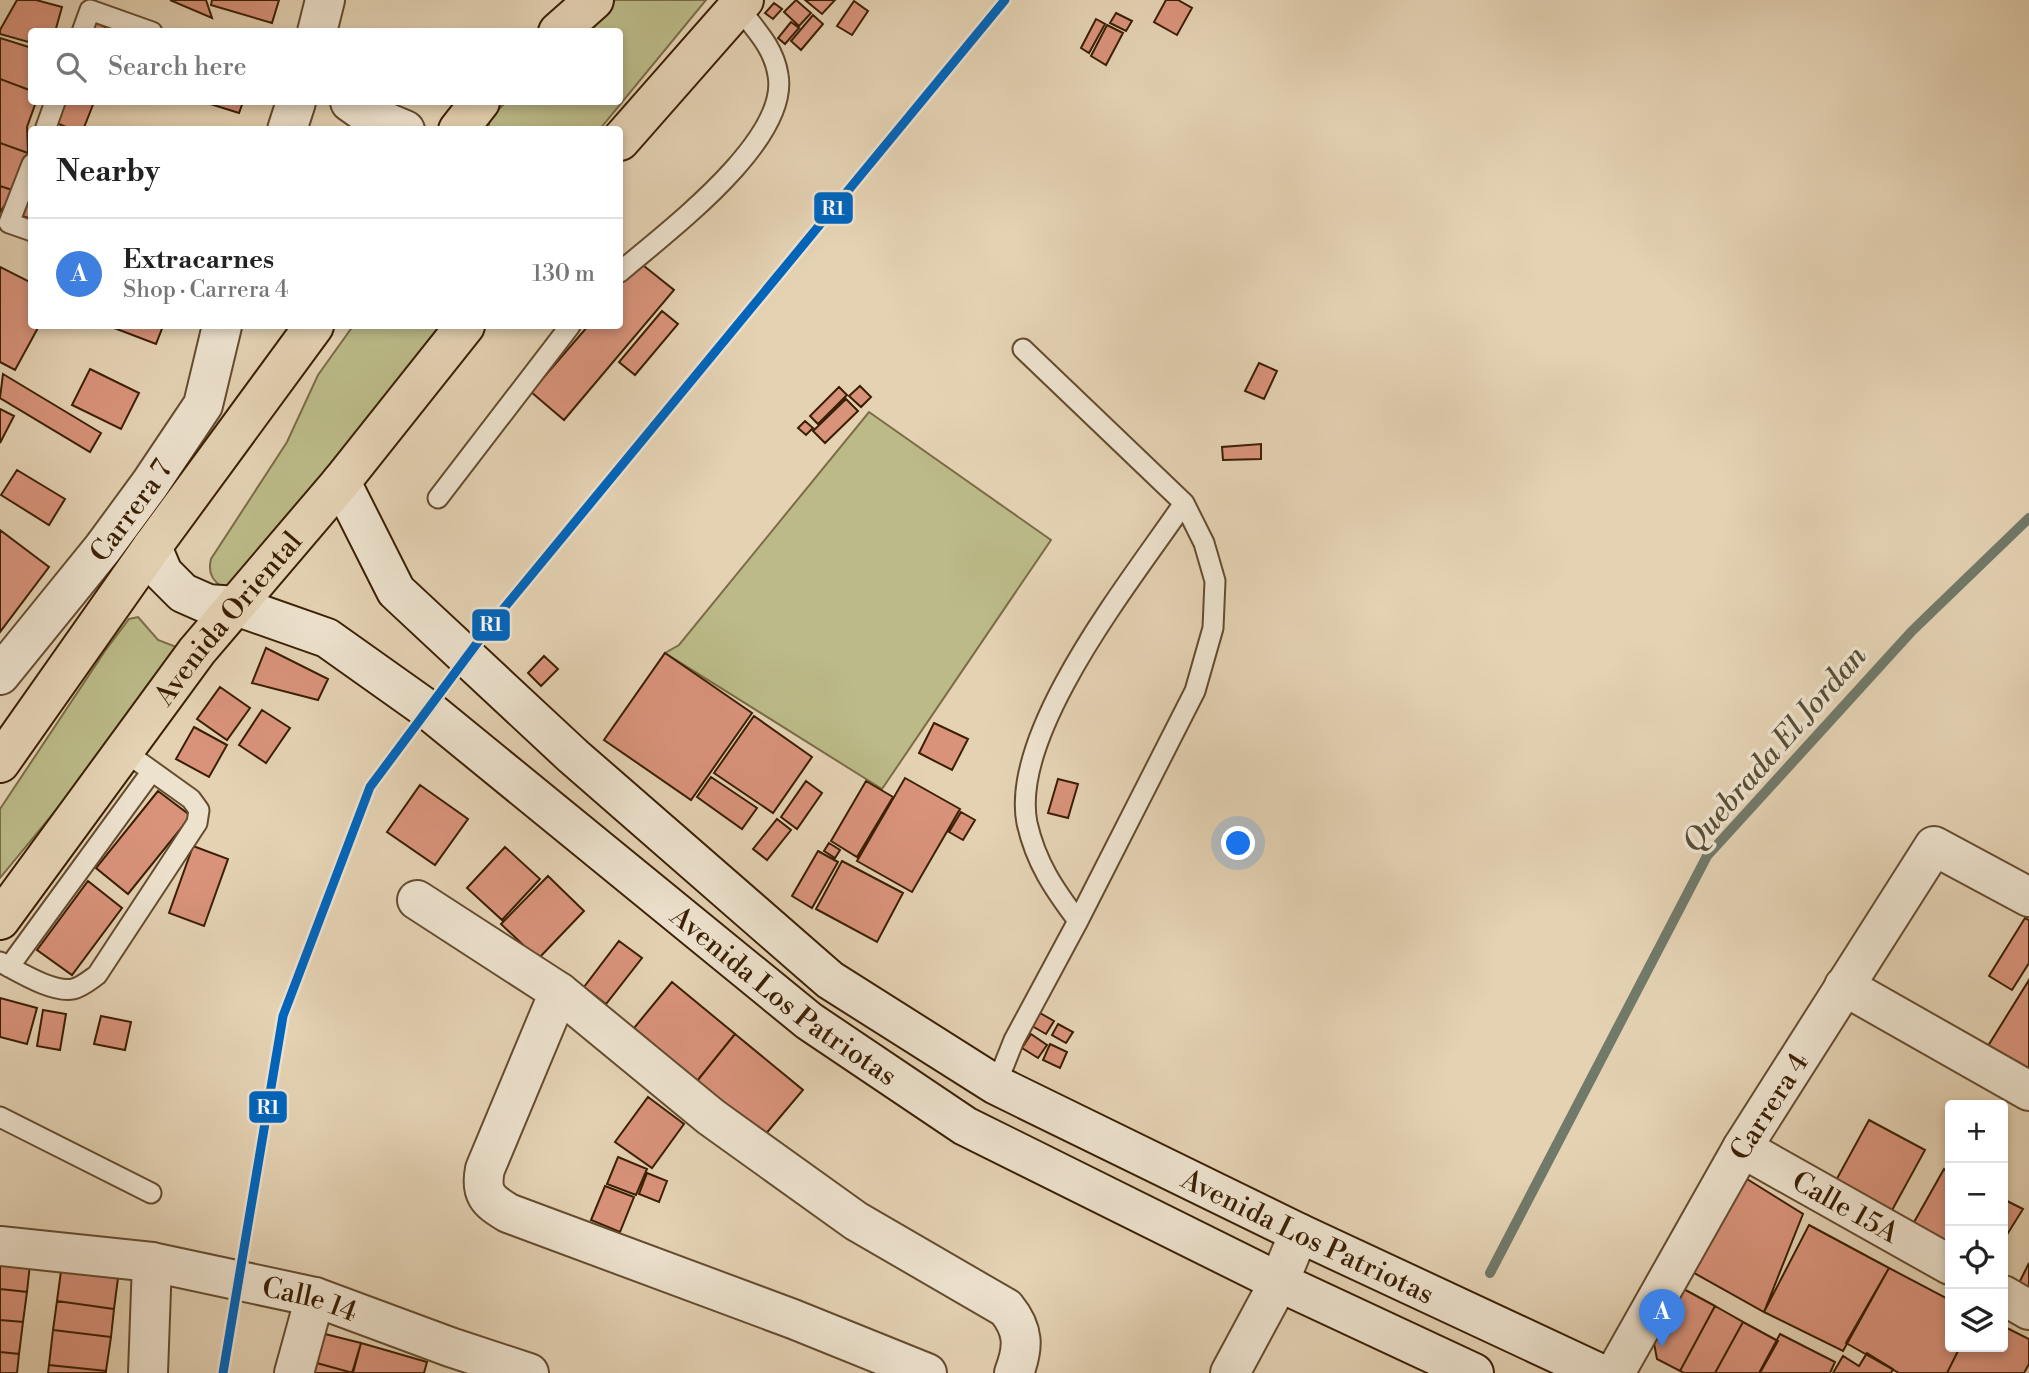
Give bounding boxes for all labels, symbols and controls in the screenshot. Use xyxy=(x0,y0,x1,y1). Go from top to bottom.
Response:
search box xyxy=(28,28,623,105)
icon: search xyxy=(52,48,90,86)
text: Search here xyxy=(108,51,247,83)
text: Nearby xyxy=(56,153,160,191)
line badge: R1 xyxy=(813,191,854,225)
text: R1 xyxy=(821,197,845,221)
text: Extracarnes xyxy=(123,244,274,276)
text: A xyxy=(71,260,87,288)
text: 130 m xyxy=(532,260,595,288)
text: Shop · Carrera 4 xyxy=(123,276,289,304)
street label: Carrera 7 xyxy=(83,453,180,570)
street label: Avenida Oriental xyxy=(146,525,310,714)
line badge: R1 xyxy=(471,608,511,642)
text: R1 xyxy=(479,613,503,637)
water label: Quebrada El Jordan xyxy=(1674,638,1875,861)
your location xyxy=(1221,826,1255,860)
street label: Avenida Los Patriotas xyxy=(662,898,903,1094)
street label: Carrera 4 xyxy=(1723,1047,1817,1167)
line badge: R1 xyxy=(248,1090,288,1124)
text: R1 xyxy=(256,1096,280,1120)
map controls xyxy=(1945,1100,2008,1352)
button: + xyxy=(1945,1100,2008,1163)
street label: Avenida Los Patriotas xyxy=(1174,1162,1439,1312)
button: − xyxy=(1945,1163,2008,1226)
street label: Calle 15A xyxy=(1786,1164,1905,1252)
button: locate xyxy=(1945,1226,2008,1289)
street label: Calle 14 xyxy=(259,1270,362,1330)
pin: A xyxy=(1639,1289,1685,1347)
button: layers xyxy=(1945,1289,2008,1352)

